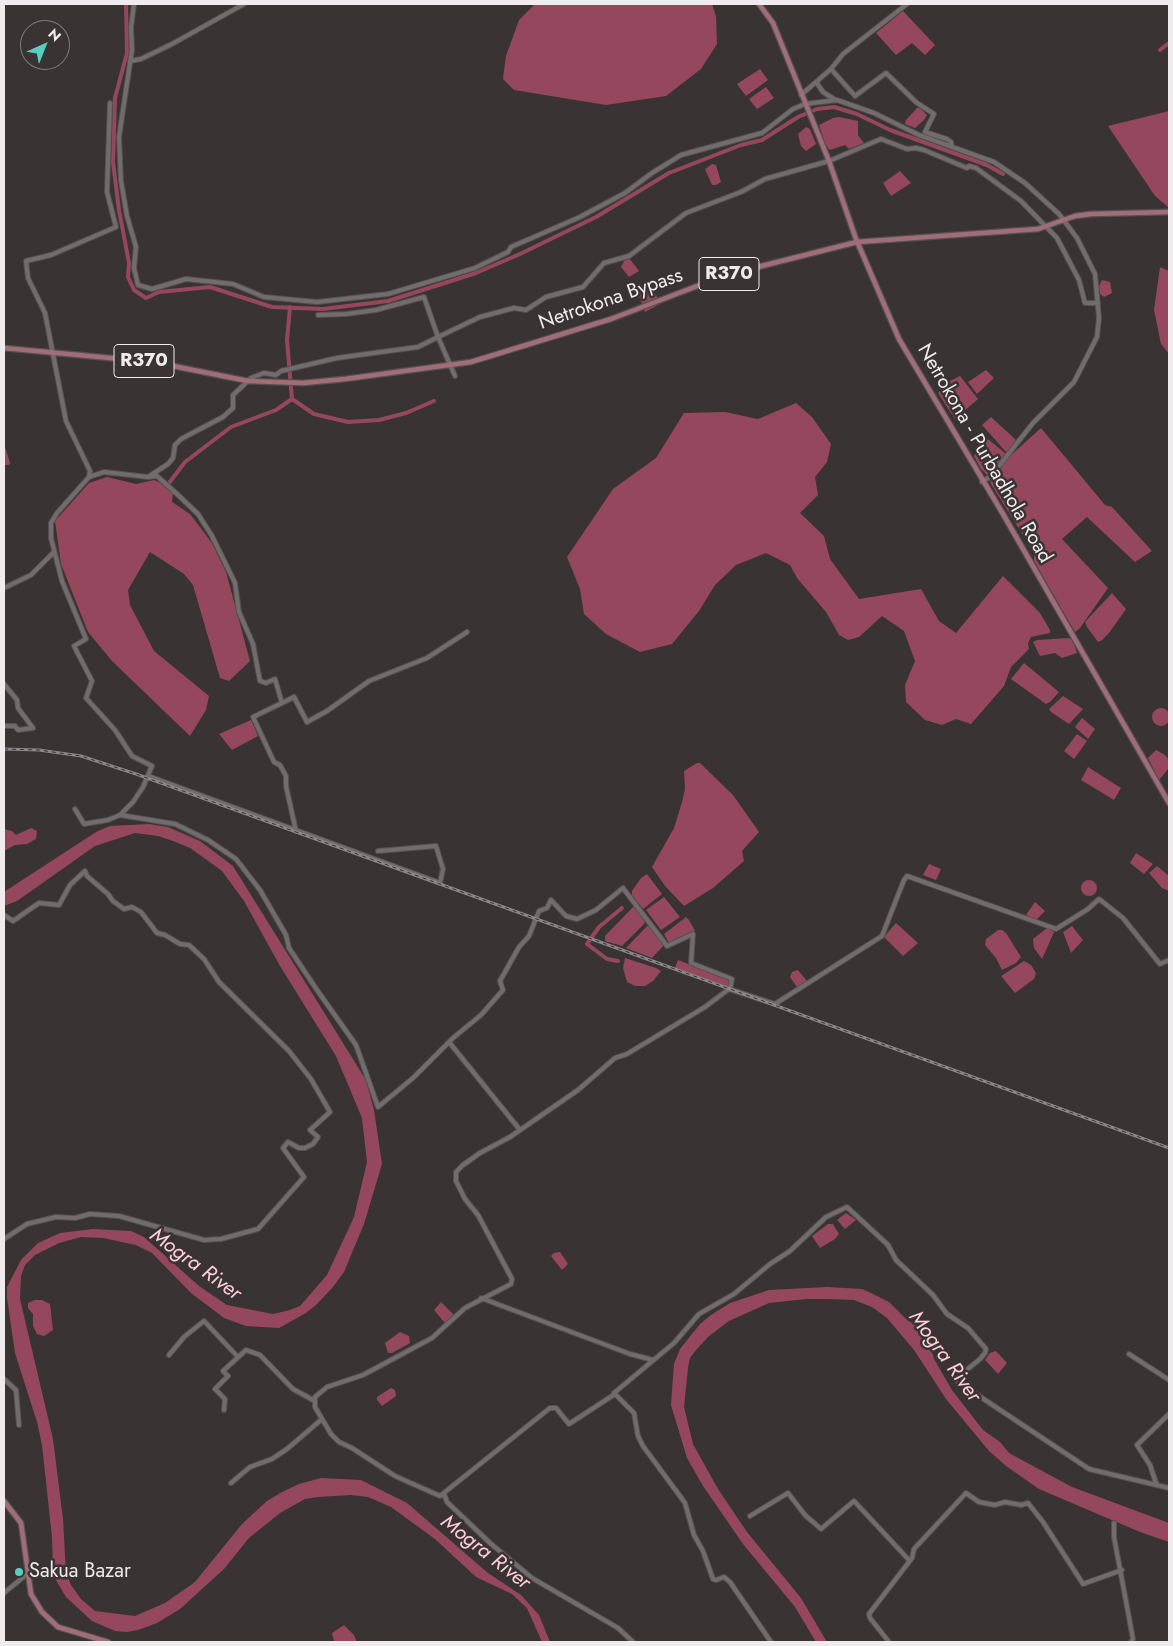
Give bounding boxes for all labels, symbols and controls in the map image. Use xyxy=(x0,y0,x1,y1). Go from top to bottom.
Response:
north arrow xyxy=(20,20,70,70)
text: N xyxy=(44,24,66,46)
road number: R370 xyxy=(699,258,759,290)
street label: Netrokona Bypass xyxy=(536,264,686,336)
street label: Netrokona - Purbadhola Road xyxy=(911,340,1057,568)
road number: R370 xyxy=(114,344,174,378)
water label: Mogra River xyxy=(144,1223,246,1307)
water label: Mogra River xyxy=(902,1306,986,1408)
water label: Mogra River xyxy=(435,1510,535,1596)
place label: Sakua Bazar xyxy=(29,1560,131,1584)
marker: Sakua Bazar xyxy=(13,1566,25,1578)

